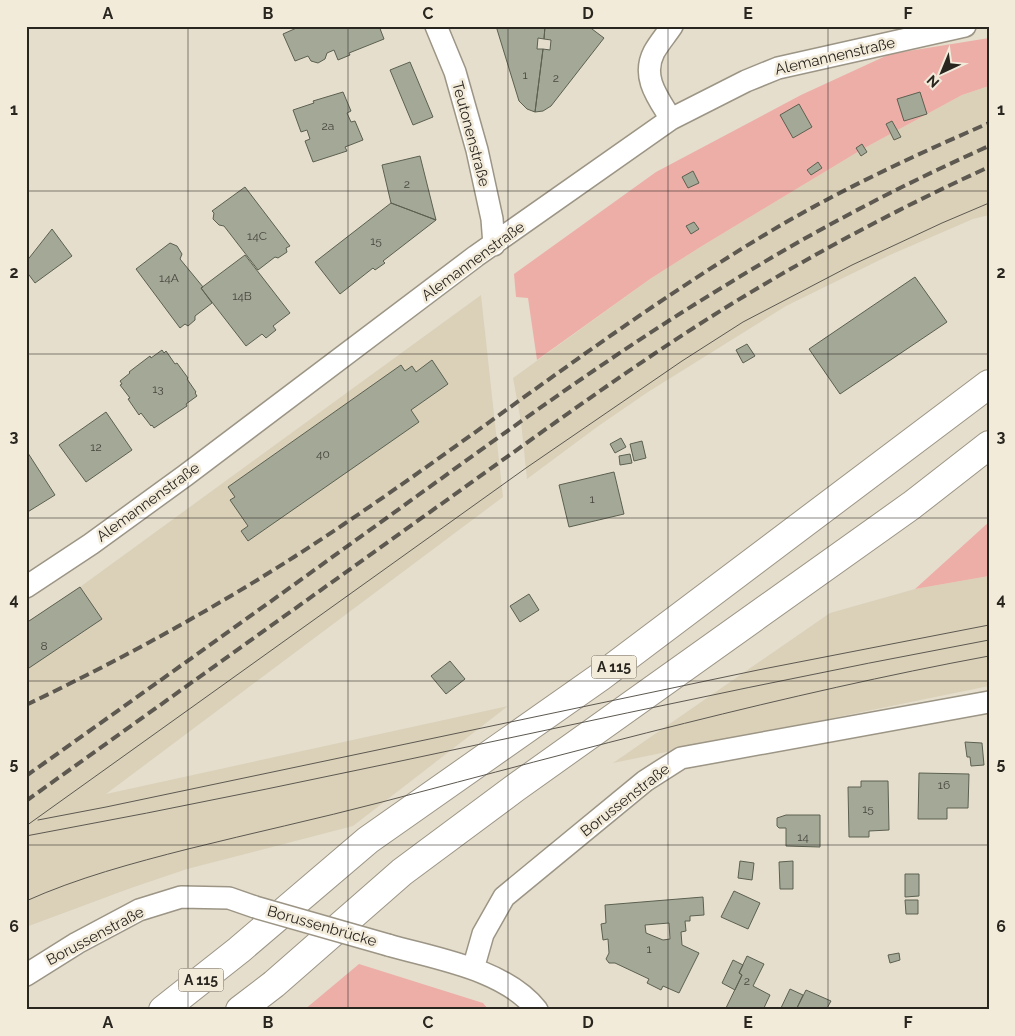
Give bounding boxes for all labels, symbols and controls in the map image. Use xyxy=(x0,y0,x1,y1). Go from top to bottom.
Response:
text: A xyxy=(103,4,114,23)
text: B xyxy=(263,4,274,23)
text: C xyxy=(423,4,434,23)
text: D xyxy=(582,4,594,23)
text: E xyxy=(743,4,753,23)
text: F xyxy=(903,4,913,23)
street label: Alemannenstraße xyxy=(773,33,897,79)
north arrow xyxy=(918,48,968,98)
house number: 1 xyxy=(522,68,528,82)
house number: 2 xyxy=(553,71,559,85)
text: N xyxy=(924,72,942,91)
street label: Teutonenstraße xyxy=(448,79,494,189)
text: 1 xyxy=(10,100,18,119)
text: 1 xyxy=(997,100,1005,119)
house number: 2a xyxy=(322,119,334,133)
house number: 2 xyxy=(404,177,410,191)
street label: Alemannenstraße xyxy=(418,218,528,304)
house number: 14C xyxy=(247,229,267,243)
house number: 15 xyxy=(370,234,382,248)
text: 2 xyxy=(9,263,19,282)
text: 2 xyxy=(996,263,1006,282)
house number: 14A xyxy=(159,271,179,285)
house number: 14B xyxy=(232,289,252,303)
house number: 13 xyxy=(152,382,164,396)
text: 3 xyxy=(10,427,19,446)
text: 3 xyxy=(997,427,1006,446)
house number: 12 xyxy=(90,440,102,454)
house number: 40 xyxy=(316,447,330,461)
street label: Alemannenstraße xyxy=(93,459,203,545)
house number: 1 xyxy=(589,492,595,506)
text: 4 xyxy=(9,590,19,609)
text: 4 xyxy=(996,590,1006,609)
house number: 8 xyxy=(40,639,48,653)
road number: A 115 xyxy=(592,656,636,679)
text: 5 xyxy=(10,754,19,773)
text: 5 xyxy=(997,754,1006,773)
street label: Borussenstraße xyxy=(577,760,673,840)
house number: 16 xyxy=(938,778,950,792)
house number: 15 xyxy=(862,802,874,816)
house number: 14 xyxy=(797,830,809,844)
street label: Borussenbrücke xyxy=(265,902,379,950)
street label: Borussenstraße xyxy=(43,903,147,969)
text: 6 xyxy=(9,917,19,936)
text: 6 xyxy=(996,917,1006,936)
house number: 1 xyxy=(646,942,652,956)
road number: A 115 xyxy=(178,968,224,992)
house number: 2 xyxy=(744,974,750,988)
text: A xyxy=(103,1013,114,1032)
text: B xyxy=(263,1013,274,1032)
text: C xyxy=(423,1013,434,1032)
text: D xyxy=(582,1013,594,1032)
text: E xyxy=(743,1013,753,1032)
text: F xyxy=(903,1013,913,1032)

